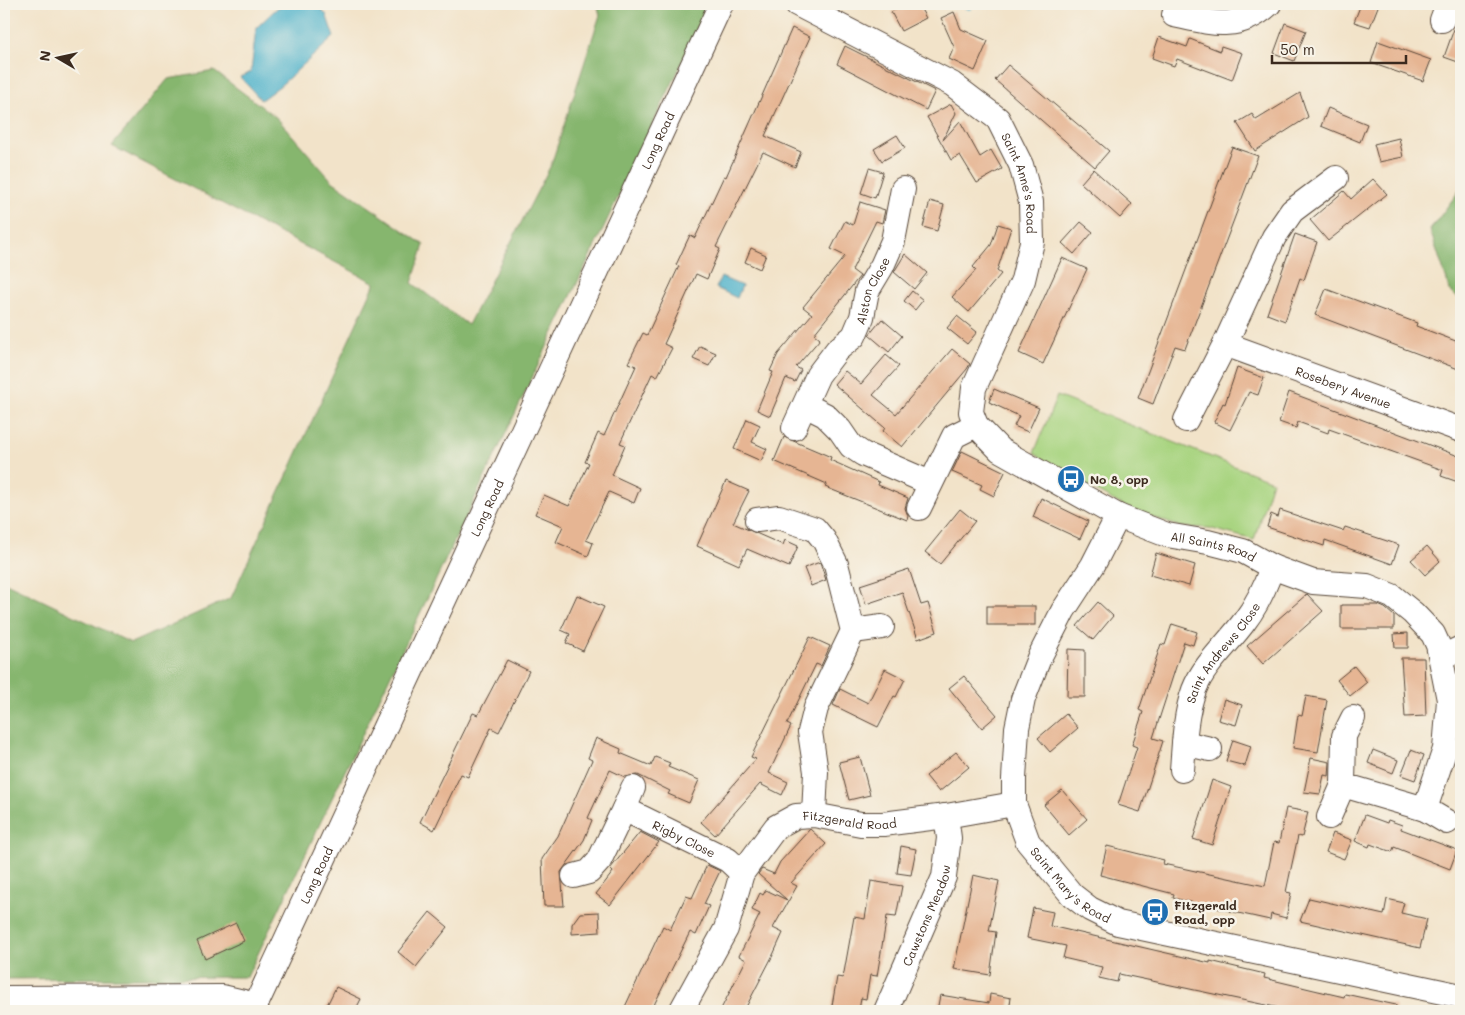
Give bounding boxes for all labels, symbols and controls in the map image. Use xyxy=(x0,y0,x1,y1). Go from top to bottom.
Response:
north arrow xyxy=(32,32,82,82)
scale bar xyxy=(1272,32,1406,64)
text: 50 m xyxy=(1280,39,1315,59)
text: N xyxy=(34,49,55,63)
street label: Long Road xyxy=(638,109,678,171)
street label: Saint Anne's Road xyxy=(998,130,1040,234)
street label: Alston Close xyxy=(852,254,893,327)
street label: Rosebery Avenue xyxy=(1293,362,1394,412)
bus stop icon: No 8, opp xyxy=(1056,464,1086,494)
place label: No 8, opp xyxy=(1090,471,1149,487)
street label: Long Road xyxy=(467,476,507,539)
street label: All Saints Road xyxy=(1170,528,1259,565)
street label: Saint Andrews Close xyxy=(1182,599,1263,705)
street label: Fitzgerald Road xyxy=(802,807,898,832)
street label: Rigby Close xyxy=(650,816,718,861)
street label: Saint Mary's Road xyxy=(1027,843,1114,926)
street label: Long Road xyxy=(296,844,336,906)
street label: Cawstons Meadow xyxy=(898,864,953,969)
bus stop icon: Fitzgerald Road, opp xyxy=(1140,897,1170,927)
place label: Fitzgerald Road, opp xyxy=(1174,897,1237,927)

